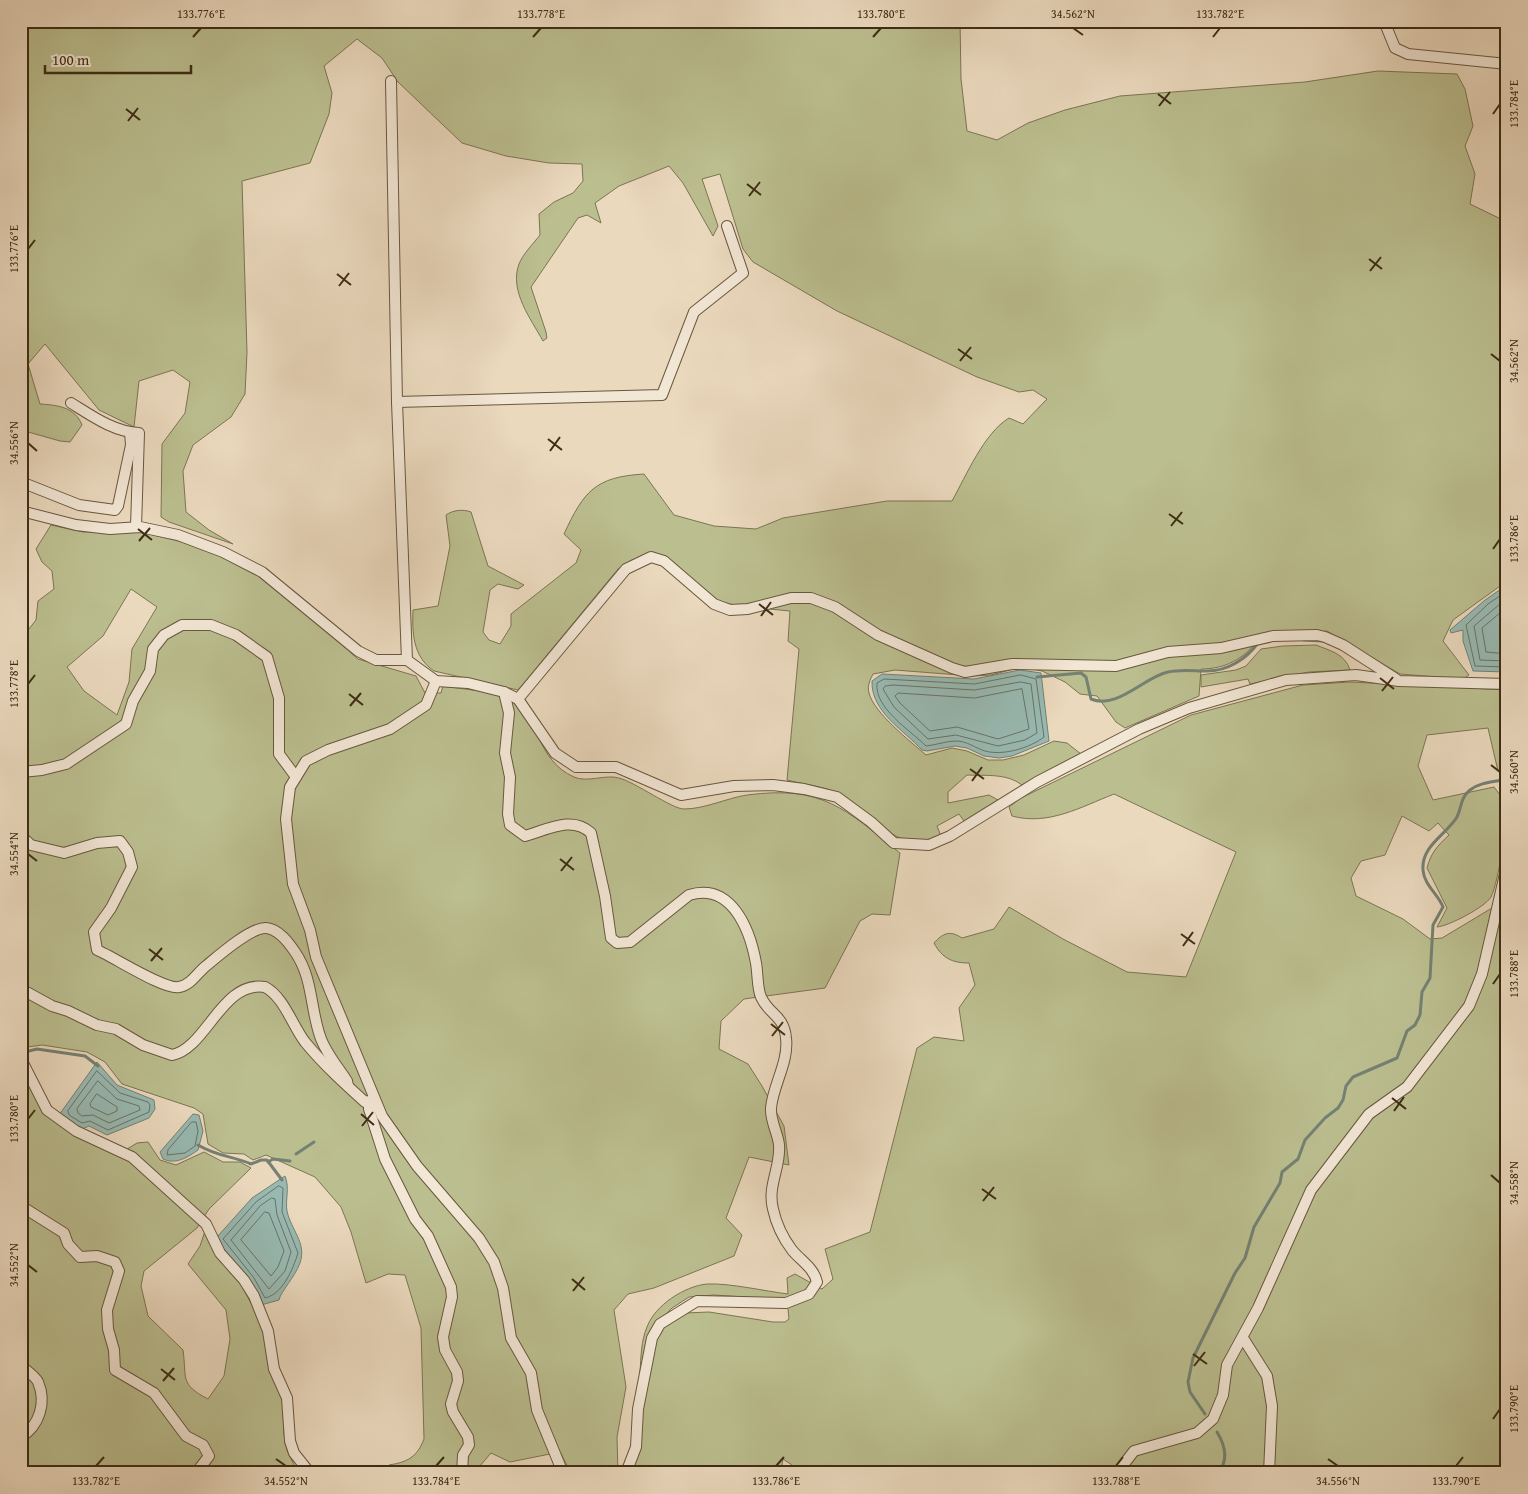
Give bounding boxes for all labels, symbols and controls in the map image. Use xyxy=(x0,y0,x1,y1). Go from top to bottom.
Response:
text: 133.776°E xyxy=(177,5,225,22)
text: 133.778°E xyxy=(517,5,565,22)
text: 133.780°E xyxy=(857,5,905,22)
text: 34.562°N xyxy=(1051,5,1095,22)
text: 133.782°E xyxy=(1196,5,1244,22)
scale bar xyxy=(45,42,191,74)
text: 100 m xyxy=(52,49,90,70)
text: 133.784°E xyxy=(1505,80,1522,128)
text: 133.776°E xyxy=(5,225,22,273)
text: 34.562°N xyxy=(1505,339,1522,383)
text: 34.556°N xyxy=(5,421,22,465)
text: 133.786°E xyxy=(1505,515,1522,563)
text: 133.778°E xyxy=(5,660,22,708)
text: 34.560°N xyxy=(1505,750,1522,794)
text: 34.554°N xyxy=(5,832,22,876)
text: 133.788°E xyxy=(1505,950,1522,998)
text: 133.780°E xyxy=(5,1095,22,1143)
text: 34.558°N xyxy=(1505,1161,1522,1205)
text: 34.552°N xyxy=(5,1243,22,1287)
text: 133.790°E xyxy=(1505,1385,1522,1433)
text: 133.782°E xyxy=(72,1472,120,1489)
text: 34.552°N xyxy=(264,1472,308,1489)
text: 133.784°E xyxy=(412,1472,460,1489)
text: 133.786°E xyxy=(752,1472,800,1489)
text: 133.788°E xyxy=(1092,1472,1140,1489)
text: 34.556°N xyxy=(1316,1472,1360,1489)
text: 133.790°E xyxy=(1432,1472,1480,1489)

